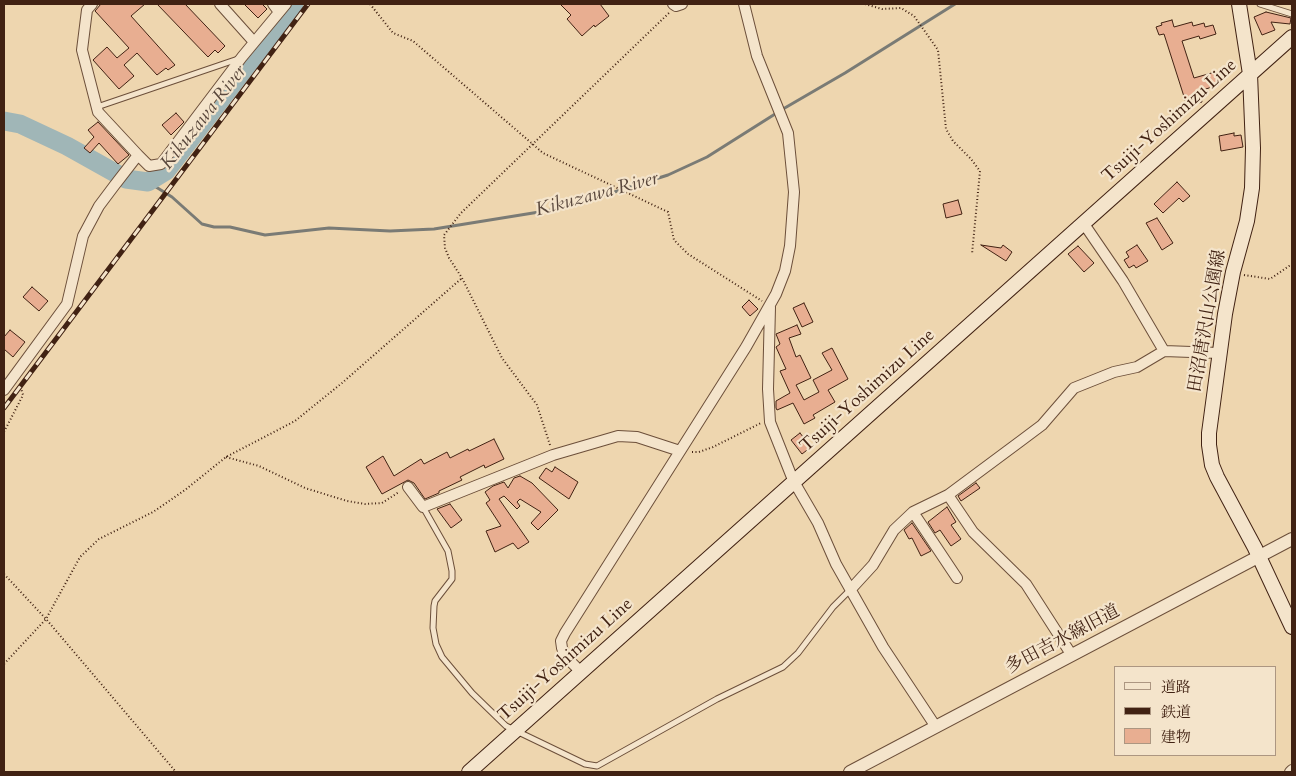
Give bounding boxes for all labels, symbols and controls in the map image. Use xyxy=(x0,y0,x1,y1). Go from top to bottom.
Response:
street label: Tsuiji-Yoshimizu Line xyxy=(1098,55,1242,187)
water label: Kikuzawa River xyxy=(156,61,252,175)
water label: Kikuzawa River xyxy=(533,168,661,222)
street label: 田沼唐沢山公園線 xyxy=(1185,248,1231,394)
street label: Tsuiji-Yoshimizu Line xyxy=(796,325,940,457)
street label: Tsuiji-Yoshimizu Line xyxy=(494,594,638,726)
street label: 多田吉水線旧道 xyxy=(1002,601,1124,679)
legend xyxy=(1114,666,1276,756)
text: 道路 xyxy=(1161,677,1191,697)
text: 鉄道 xyxy=(1161,702,1191,722)
text: 建物 xyxy=(1161,727,1191,747)

